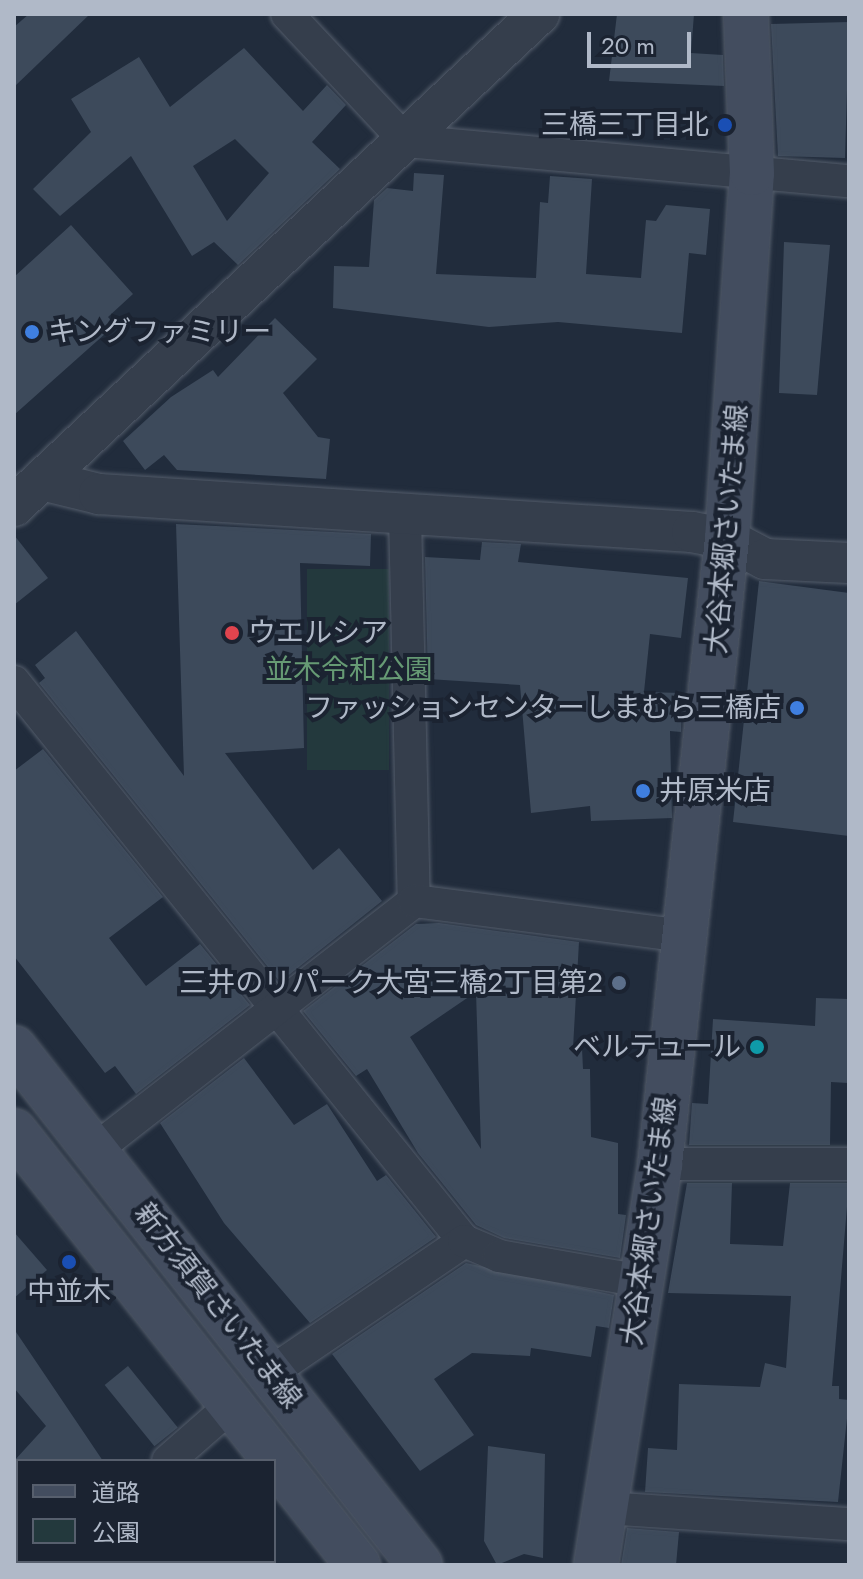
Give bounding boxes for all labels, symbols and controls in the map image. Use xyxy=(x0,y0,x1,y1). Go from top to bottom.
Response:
scale bar xyxy=(591,16,695,66)
text: 20 m xyxy=(601,28,655,63)
place label: 三橋三丁目北 xyxy=(541,108,709,142)
marker: 三橋三丁目北 xyxy=(716,116,734,134)
place label: キングファミリー xyxy=(48,315,272,349)
marker: キングファミリー xyxy=(23,323,41,341)
street label: 大谷本郷さいたま線 xyxy=(699,402,755,656)
place label: ウエルシア xyxy=(248,616,388,650)
marker: ウエルシア xyxy=(223,624,241,642)
park label: 並木令和公園 xyxy=(265,653,433,687)
place label: ファッションセンターしまむら三橋店 xyxy=(305,691,781,725)
marker: ファッションセンターしまむら三橋店 xyxy=(788,699,806,717)
place label: 井原米店 xyxy=(659,774,771,808)
marker: 井原米店 xyxy=(634,782,652,800)
place label: 三井のリパーク大宮三橋2丁目第2 xyxy=(179,966,603,1000)
marker: 三井のリパーク大宮三橋2丁目第2 xyxy=(610,974,628,992)
place label: ベルテュール xyxy=(573,1030,741,1064)
marker: ベルテュール xyxy=(748,1038,766,1056)
street label: 大谷本郷さいたま線 xyxy=(615,1094,683,1348)
street label: 新方須賀さいたま線 xyxy=(127,1196,309,1416)
marker: 中並木 xyxy=(60,1253,78,1271)
place label: 中並木 xyxy=(27,1275,111,1309)
legend xyxy=(16,1459,276,1563)
text: 道路 xyxy=(92,1475,140,1510)
text: 公園 xyxy=(92,1515,140,1550)

